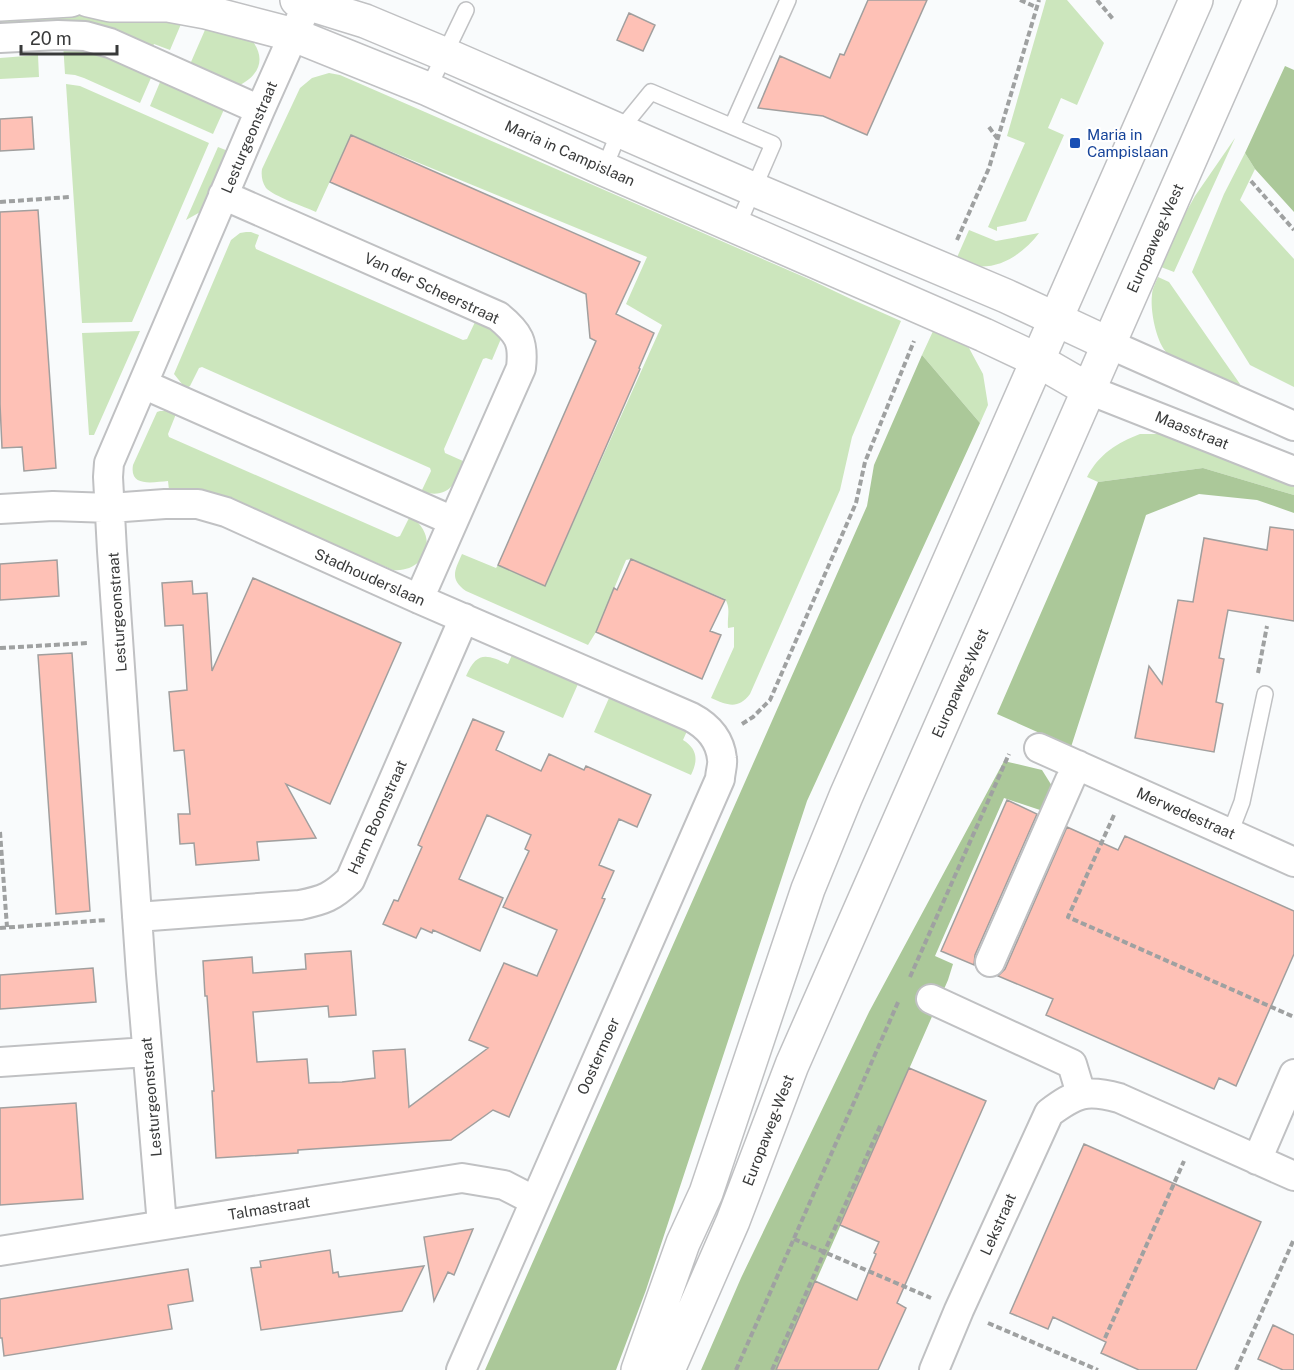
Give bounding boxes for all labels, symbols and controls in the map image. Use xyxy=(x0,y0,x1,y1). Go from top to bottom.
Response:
scale bar xyxy=(21,18,117,56)
text: 20 m xyxy=(30,28,72,49)
street label: Lesturgeonstraat xyxy=(218,78,280,196)
street label: Maria in Campislaan xyxy=(502,117,638,189)
place label: Maria in Campislaan xyxy=(1087,126,1168,160)
marker: Maria in Campislaan xyxy=(1068,136,1082,150)
street label: Europaweg-West xyxy=(1123,181,1187,295)
street label: Van der Scheerstraat xyxy=(362,249,502,327)
street label: Maasstraat xyxy=(1153,407,1232,453)
street label: Stadhouderslaan xyxy=(312,545,428,609)
street label: Lesturgeonstraat xyxy=(104,551,130,672)
street label: Europaweg-West xyxy=(928,626,992,740)
street label: Harm Boomstraat xyxy=(344,757,410,877)
street label: Merwedestraat xyxy=(1134,784,1238,842)
street label: Oostermoer xyxy=(573,1015,623,1097)
street label: Lesturgeonstraat xyxy=(137,1036,165,1158)
street label: Europaweg-West xyxy=(739,1072,797,1188)
street label: Lekstraat xyxy=(977,1190,1019,1258)
street label: Talmastraat xyxy=(227,1193,311,1223)

